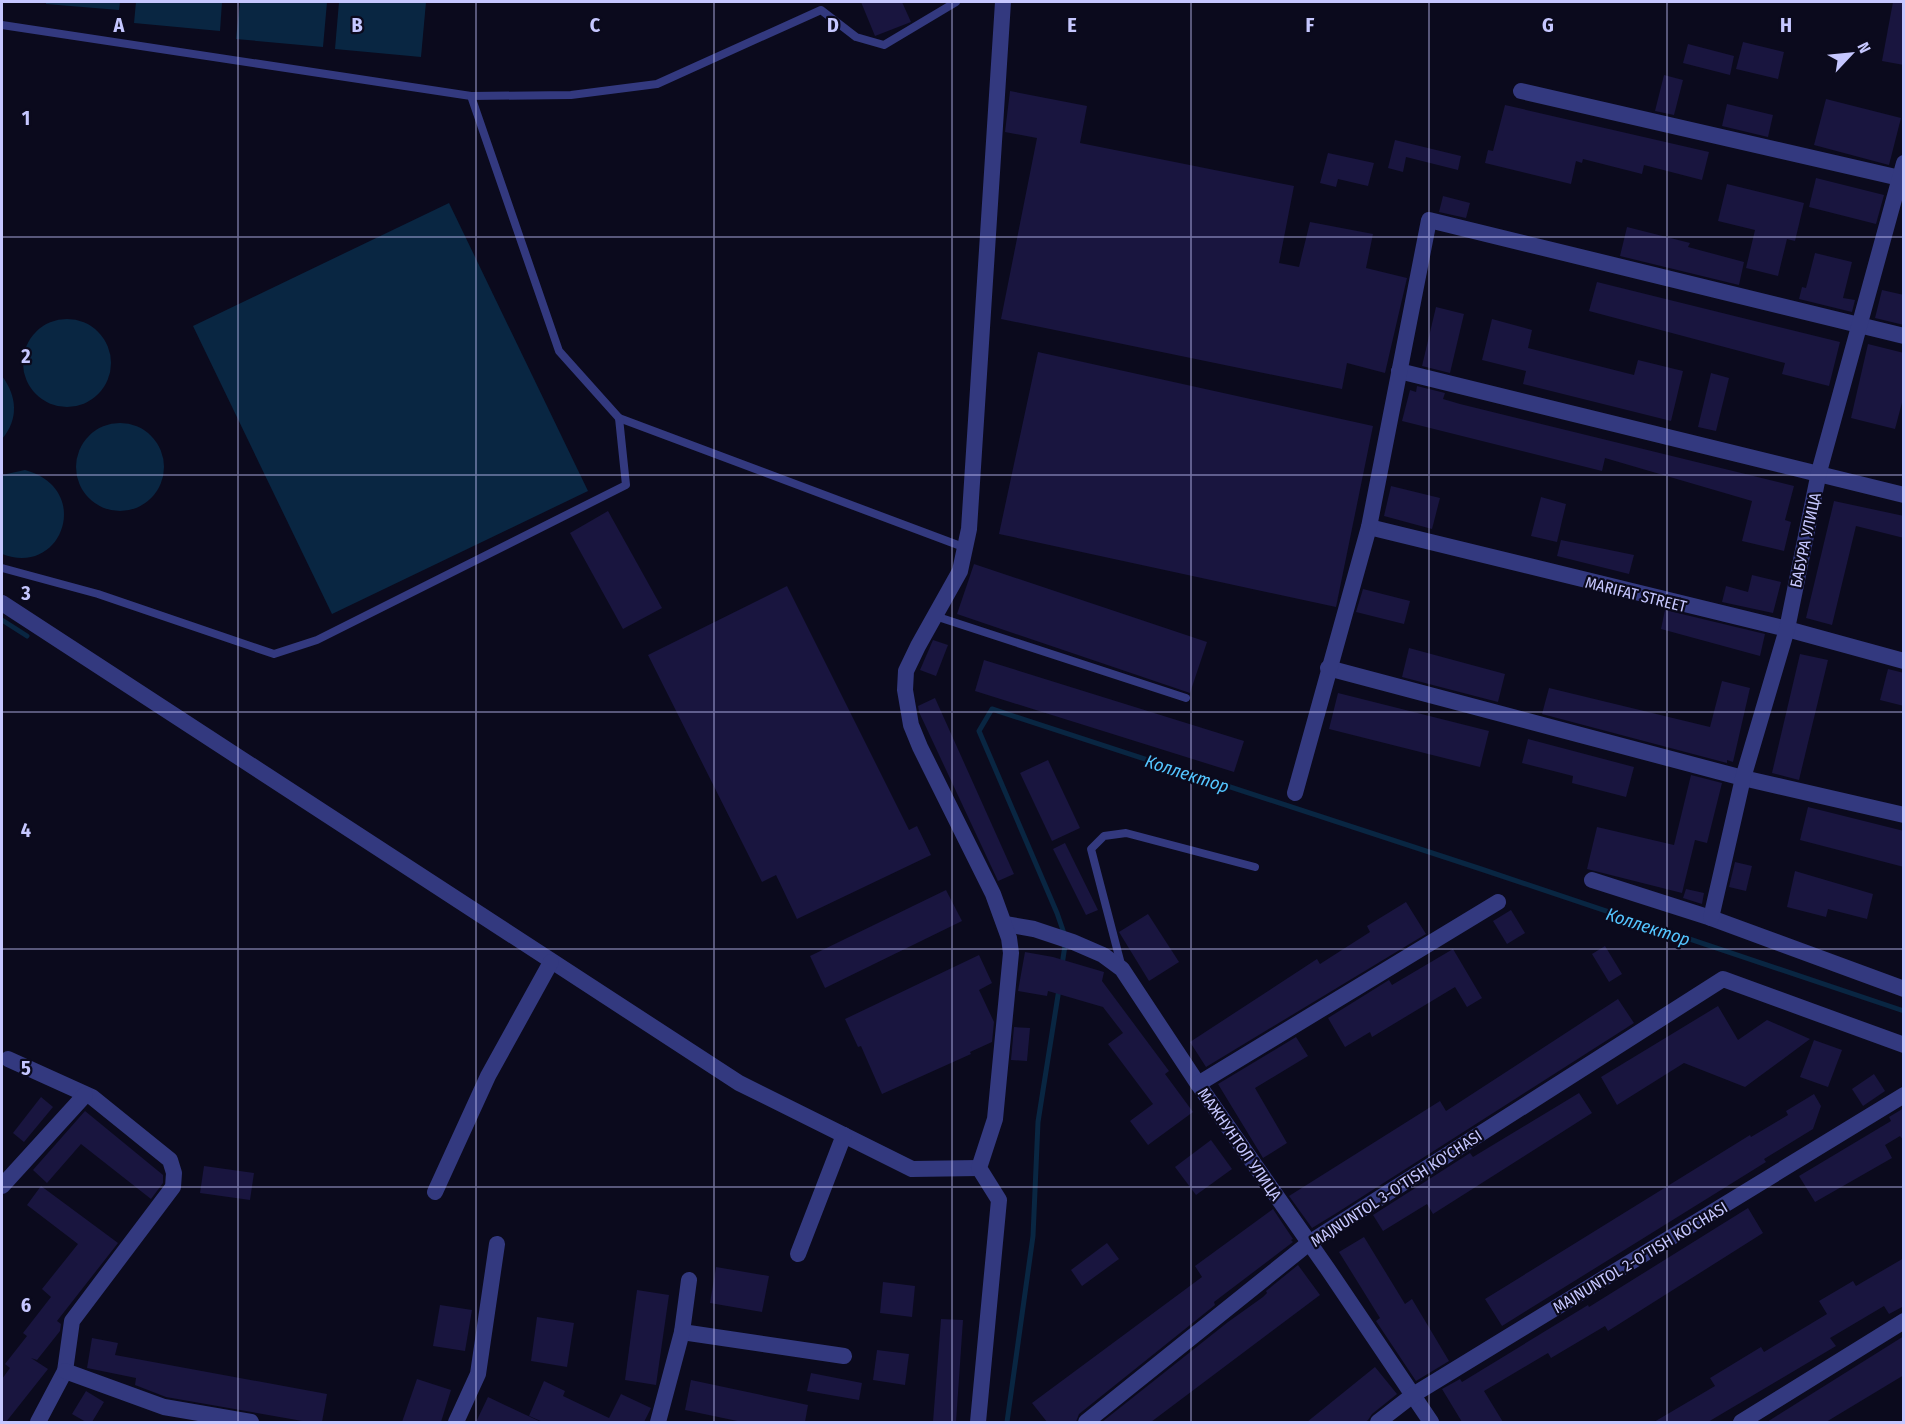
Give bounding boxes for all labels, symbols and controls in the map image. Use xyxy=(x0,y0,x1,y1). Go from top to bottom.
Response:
text: A xyxy=(113,13,126,37)
text: B xyxy=(351,13,363,37)
text: C xyxy=(590,13,601,37)
text: D xyxy=(827,13,839,37)
text: E xyxy=(1067,13,1077,37)
text: F xyxy=(1306,13,1315,37)
text: G xyxy=(1542,13,1554,37)
text: H xyxy=(1780,13,1792,37)
north arrow xyxy=(1821,24,1881,84)
text: N xyxy=(1853,39,1875,56)
text: 1 xyxy=(22,106,30,130)
text: 2 xyxy=(20,344,31,368)
street label: БАБУРА УЛИЦА xyxy=(1786,490,1825,589)
street label: MARIFAT STREET xyxy=(1583,573,1689,616)
text: 3 xyxy=(20,581,31,605)
water label: Коллектор xyxy=(1142,750,1232,798)
text: 4 xyxy=(21,818,31,842)
water label: Коллектор xyxy=(1603,903,1693,951)
text: 5 xyxy=(21,1056,31,1080)
street label: МАЖНУНТОЛ УЛИЦА xyxy=(1194,1084,1286,1205)
street label: MAJNUNTOL 3-O'TISH KO'CHASI xyxy=(1307,1126,1485,1251)
street label: MAJNUNTOL 2-O'TISH KO'CHASI xyxy=(1550,1198,1731,1317)
text: 6 xyxy=(21,1293,31,1317)

